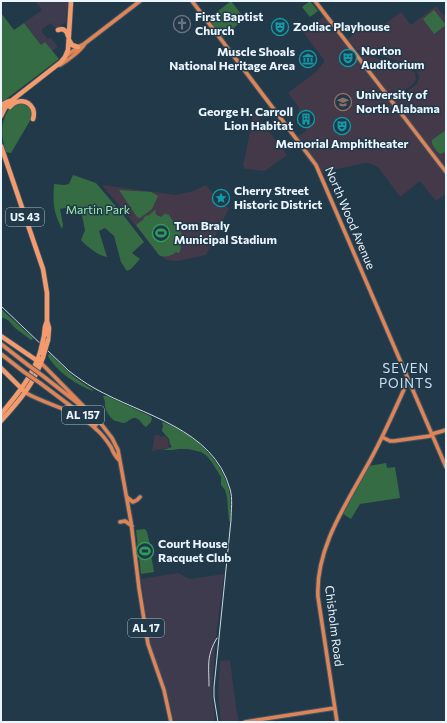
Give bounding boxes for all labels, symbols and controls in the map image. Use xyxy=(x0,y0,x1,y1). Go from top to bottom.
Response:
place label: First Baptist Church xyxy=(195,9,263,37)
church icon: First Baptist Church xyxy=(172,14,192,34)
theatre icon: Zodiac Playhouse xyxy=(270,17,290,37)
place label: Zodiac Playhouse xyxy=(293,19,390,33)
place label: Norton Auditorium xyxy=(361,43,425,71)
place label: Muscle Shoals National Heritage Area xyxy=(169,44,295,72)
theatre icon: Norton Auditorium xyxy=(338,48,358,68)
museum icon: Muscle Shoals National Heritage Area xyxy=(298,49,318,69)
place label: University of North Alabama xyxy=(356,87,440,115)
school or university icon: University of North Alabama xyxy=(333,92,353,112)
place label: George H. Carroll Lion Habitat xyxy=(198,104,293,132)
building icon: George H. Carroll Lion Habitat xyxy=(296,109,316,129)
theatre icon: Memorial Amphitheater xyxy=(332,116,352,136)
place label: Memorial Amphitheater xyxy=(275,136,409,150)
street label: North Wood Avenue xyxy=(323,164,379,271)
place label: Cherry Street Historic District xyxy=(234,183,322,211)
place icon: Cherry Street Historic District xyxy=(211,188,231,208)
park label: Martin Park xyxy=(66,202,131,216)
road number: US 43 xyxy=(6,208,44,226)
place label: Tom Braly Municipal Stadium xyxy=(174,218,277,246)
sports icon: Tom Braly Municipal Stadium xyxy=(151,223,171,243)
district label: SEVEN POINTS xyxy=(379,360,433,391)
road number: AL 157 xyxy=(62,406,104,424)
place label: Court House Racquet Club xyxy=(158,536,231,564)
sports icon: Court House Racquet Club xyxy=(135,541,155,561)
street label: Chisholm Road xyxy=(323,585,347,667)
road number: AL 17 xyxy=(128,619,164,637)

